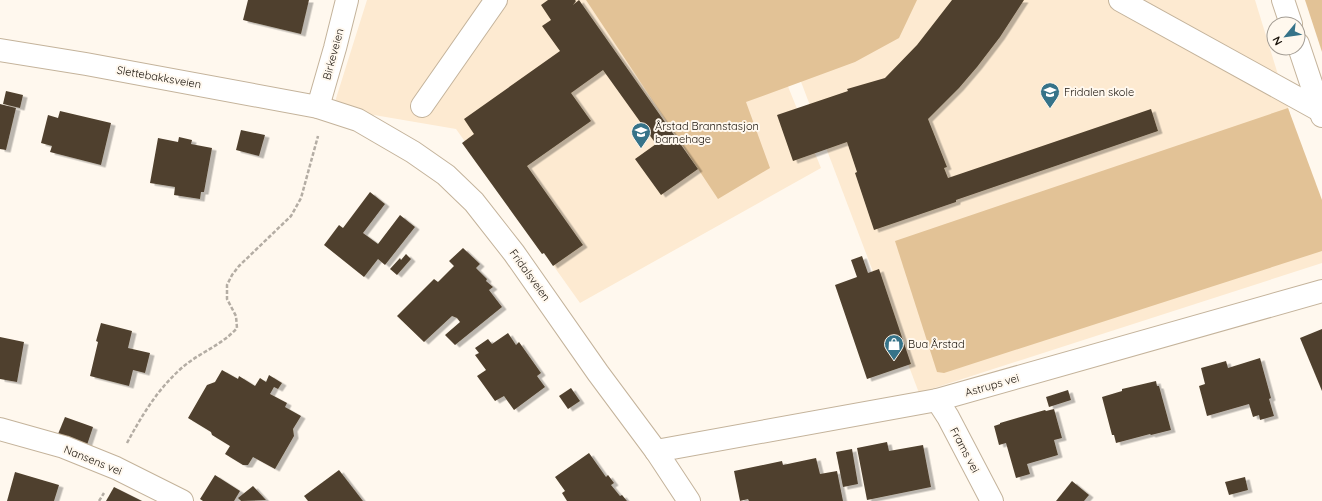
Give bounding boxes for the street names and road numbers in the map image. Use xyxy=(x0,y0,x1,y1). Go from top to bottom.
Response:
street label: Birkeveien xyxy=(319,27,347,81)
street label: Slettebakksveien xyxy=(116,63,202,91)
street label: Fridalsveien xyxy=(507,246,553,304)
street label: Astrups vei xyxy=(963,371,1021,399)
street label: Frams vei xyxy=(947,425,983,475)
street label: Nansens vei xyxy=(62,442,124,478)

